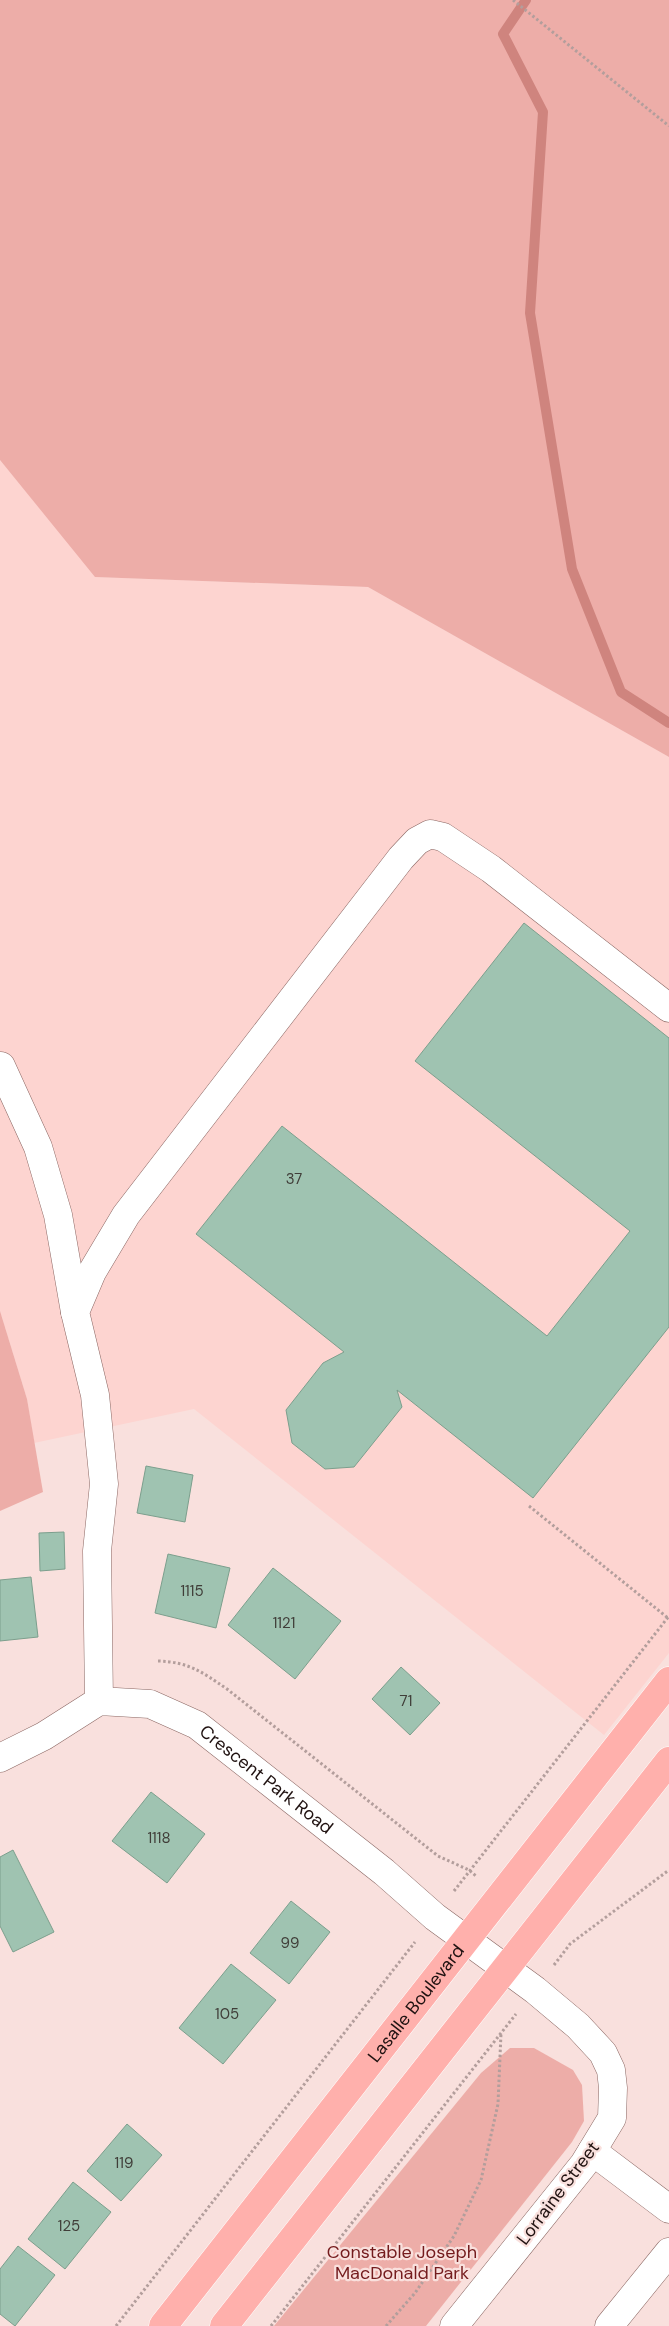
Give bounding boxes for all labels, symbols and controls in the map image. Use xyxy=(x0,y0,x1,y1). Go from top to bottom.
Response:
house number: 37 xyxy=(286,1169,302,1189)
house number: 1115 xyxy=(180,1581,204,1601)
house number: 1121 xyxy=(273,1613,295,1633)
house number: 71 xyxy=(400,1691,412,1711)
street label: Crescent Park Road xyxy=(195,1719,338,1839)
house number: 1118 xyxy=(147,1828,171,1848)
house number: 99 xyxy=(281,1933,299,1953)
street label: Lasalle Boulevard xyxy=(362,1940,470,2067)
house number: 105 xyxy=(215,2004,239,2024)
street label: Lorraine Street xyxy=(511,2136,605,2250)
house number: 119 xyxy=(115,2153,133,2173)
house number: 125 xyxy=(58,2216,80,2236)
park label: Constable Joseph MacDonald Park xyxy=(327,2240,477,2285)

